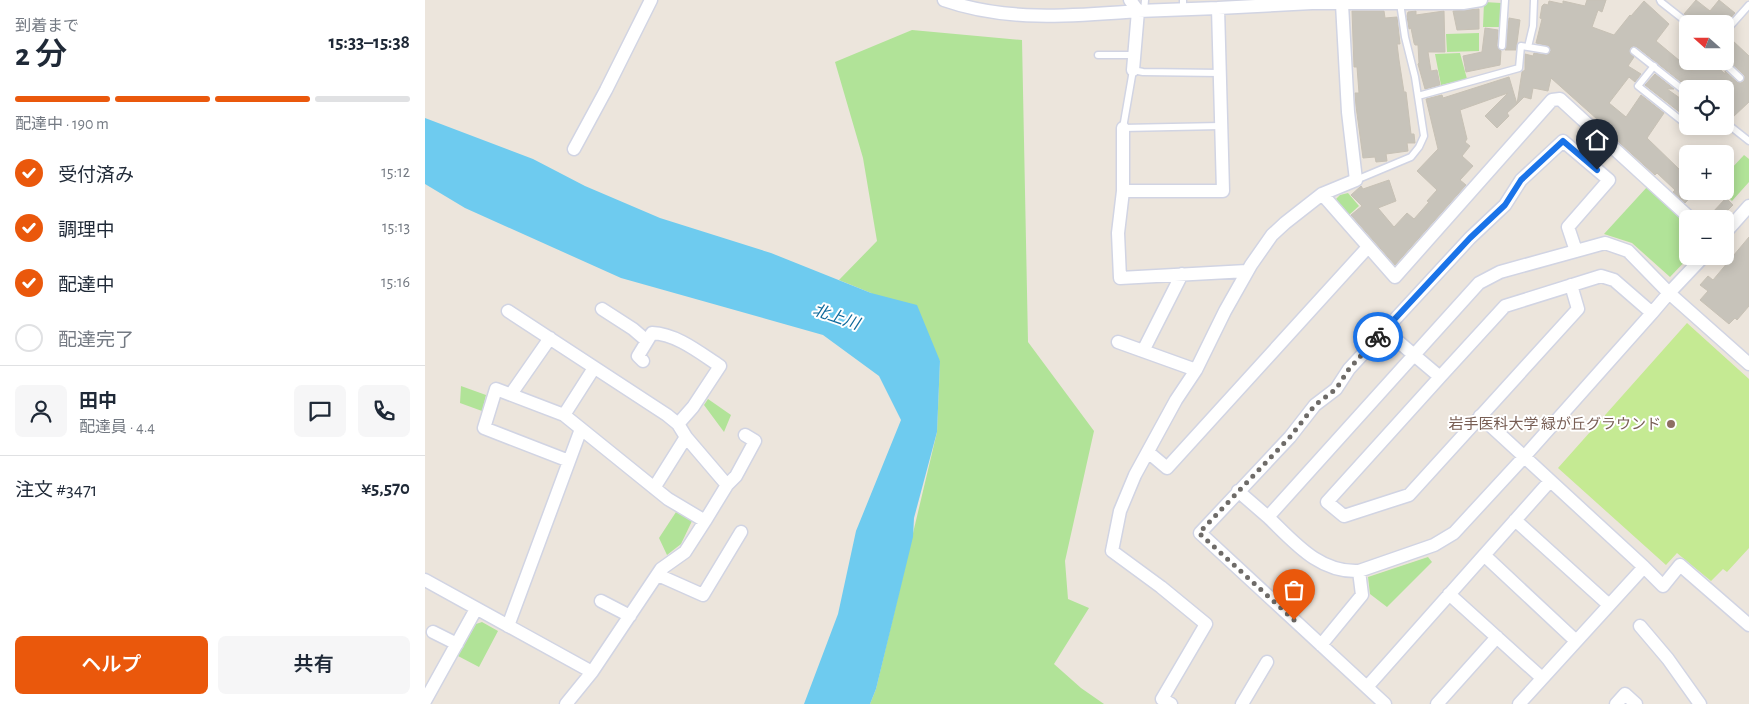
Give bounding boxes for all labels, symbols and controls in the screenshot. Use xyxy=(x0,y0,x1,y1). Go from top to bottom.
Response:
north arrow xyxy=(1679,15,1734,70)
map controls xyxy=(1679,15,1734,265)
text: 到着まで xyxy=(15,18,79,34)
text: 15:33–15:38 xyxy=(329,33,410,52)
text: 2 分 xyxy=(15,39,67,71)
button: locate xyxy=(1679,80,1734,135)
text: 配達中 · 190 m xyxy=(15,116,109,132)
pin xyxy=(1576,119,1618,170)
icon: home xyxy=(1583,126,1611,154)
button: + xyxy=(1679,145,1734,200)
icon: check xyxy=(15,159,43,187)
text: 15:12 xyxy=(381,164,410,180)
text: 受付済み xyxy=(58,166,134,185)
button: − xyxy=(1679,210,1734,265)
icon: check xyxy=(15,214,43,242)
text: 15:13 xyxy=(382,219,410,235)
text: 調理中 xyxy=(58,221,115,240)
icon: check xyxy=(15,269,43,297)
text: 15:16 xyxy=(381,274,410,290)
text: 配達中 xyxy=(58,276,115,295)
water label: 北上川 xyxy=(811,301,864,333)
courier xyxy=(1353,312,1403,362)
icon: bike xyxy=(1364,323,1392,351)
text: 配達完了 xyxy=(58,331,134,350)
button: person xyxy=(15,385,67,437)
button: chat xyxy=(294,385,346,437)
button: phone xyxy=(358,385,410,437)
text: 田中 xyxy=(79,392,117,411)
place label: 岩手医科大学 緑が丘グラウンド xyxy=(1449,416,1661,432)
marker: 岩手医科大学 緑が丘グラウンド xyxy=(1665,418,1677,430)
text: 配達員 · 4.4 xyxy=(79,419,155,435)
text: ¥5,570 xyxy=(361,479,410,498)
text: 注文 #3471 xyxy=(15,481,97,500)
pin xyxy=(1273,569,1315,620)
icon: bag xyxy=(1280,576,1308,604)
button: ヘルプ xyxy=(15,636,208,694)
button: 共有 xyxy=(218,636,410,694)

